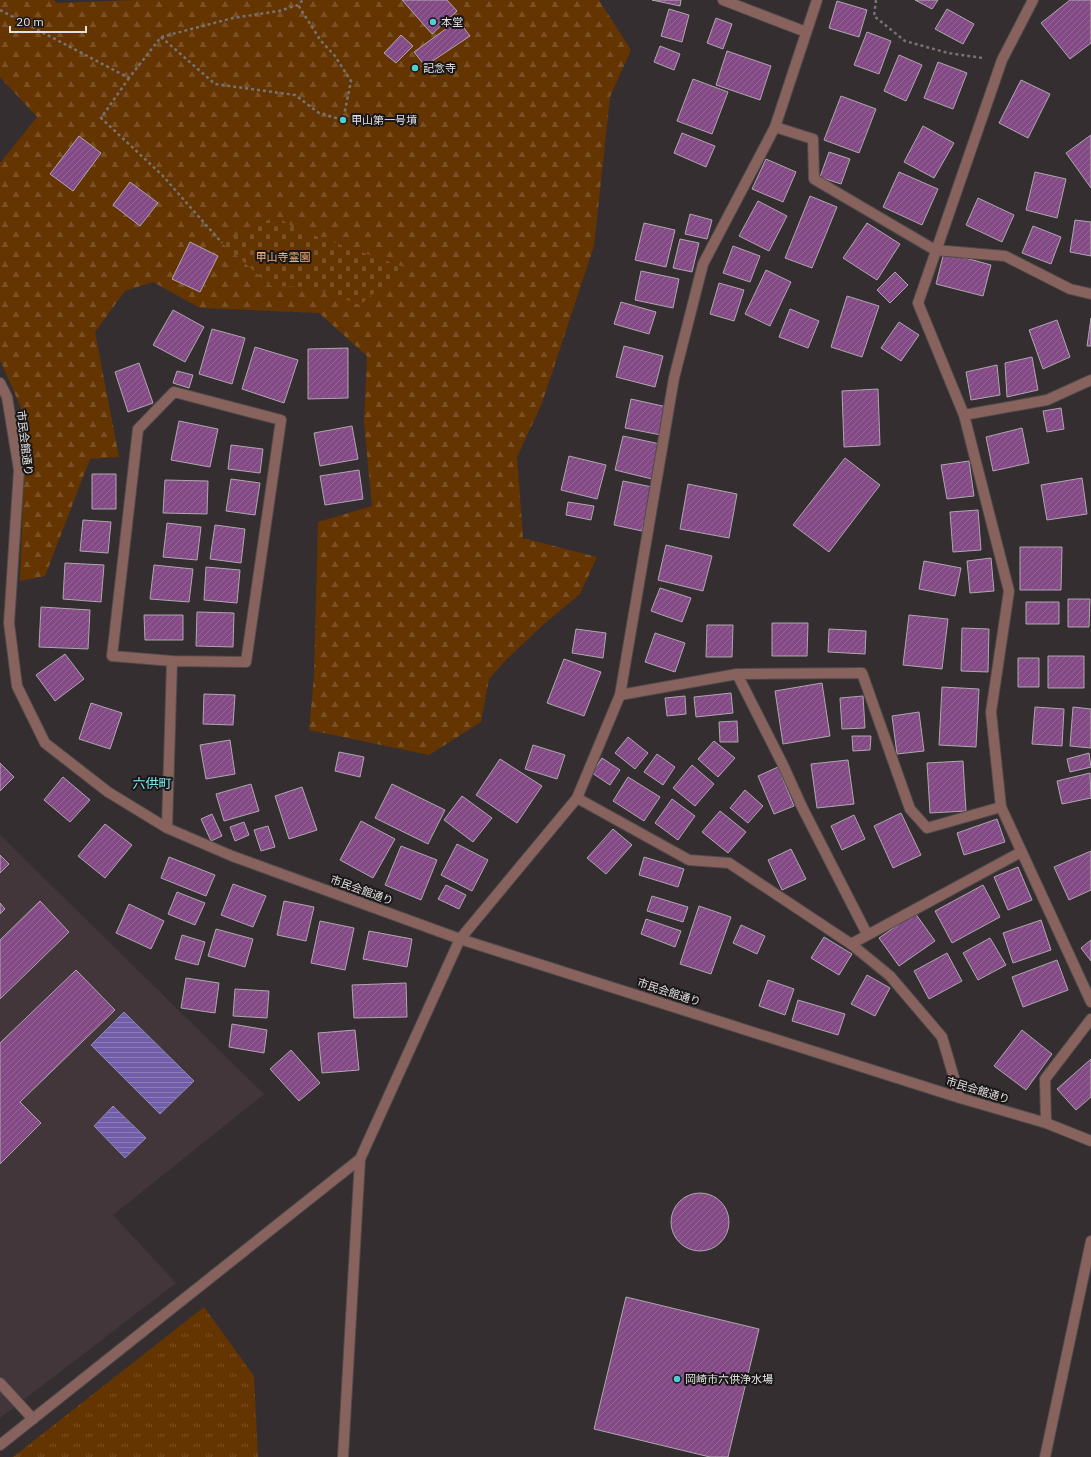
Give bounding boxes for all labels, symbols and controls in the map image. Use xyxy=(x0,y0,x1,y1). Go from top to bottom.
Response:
scale bar xyxy=(10,8,86,34)
text: 20 m xyxy=(16,14,44,29)
place label: 本堂 xyxy=(441,15,463,29)
marker: 本堂 xyxy=(428,17,438,27)
place label: 記念寺 xyxy=(423,61,456,75)
marker: 記念寺 xyxy=(410,63,420,73)
place label: 甲山第一号墳 xyxy=(351,113,417,127)
marker: 甲山第一号墳 xyxy=(338,115,348,125)
park label: 甲山寺霊園 xyxy=(256,250,311,264)
street label: 市民会館通り xyxy=(14,409,36,477)
district label: 六供町 xyxy=(132,775,172,792)
street label: 市民会館通り xyxy=(329,872,395,908)
street label: 市民会館通り xyxy=(635,975,703,1009)
street label: 市民会館通り xyxy=(944,1074,1012,1106)
place label: 岡崎市六供浄水場 xyxy=(685,1372,773,1386)
marker: 岡崎市六供浄水場 xyxy=(672,1374,682,1384)

